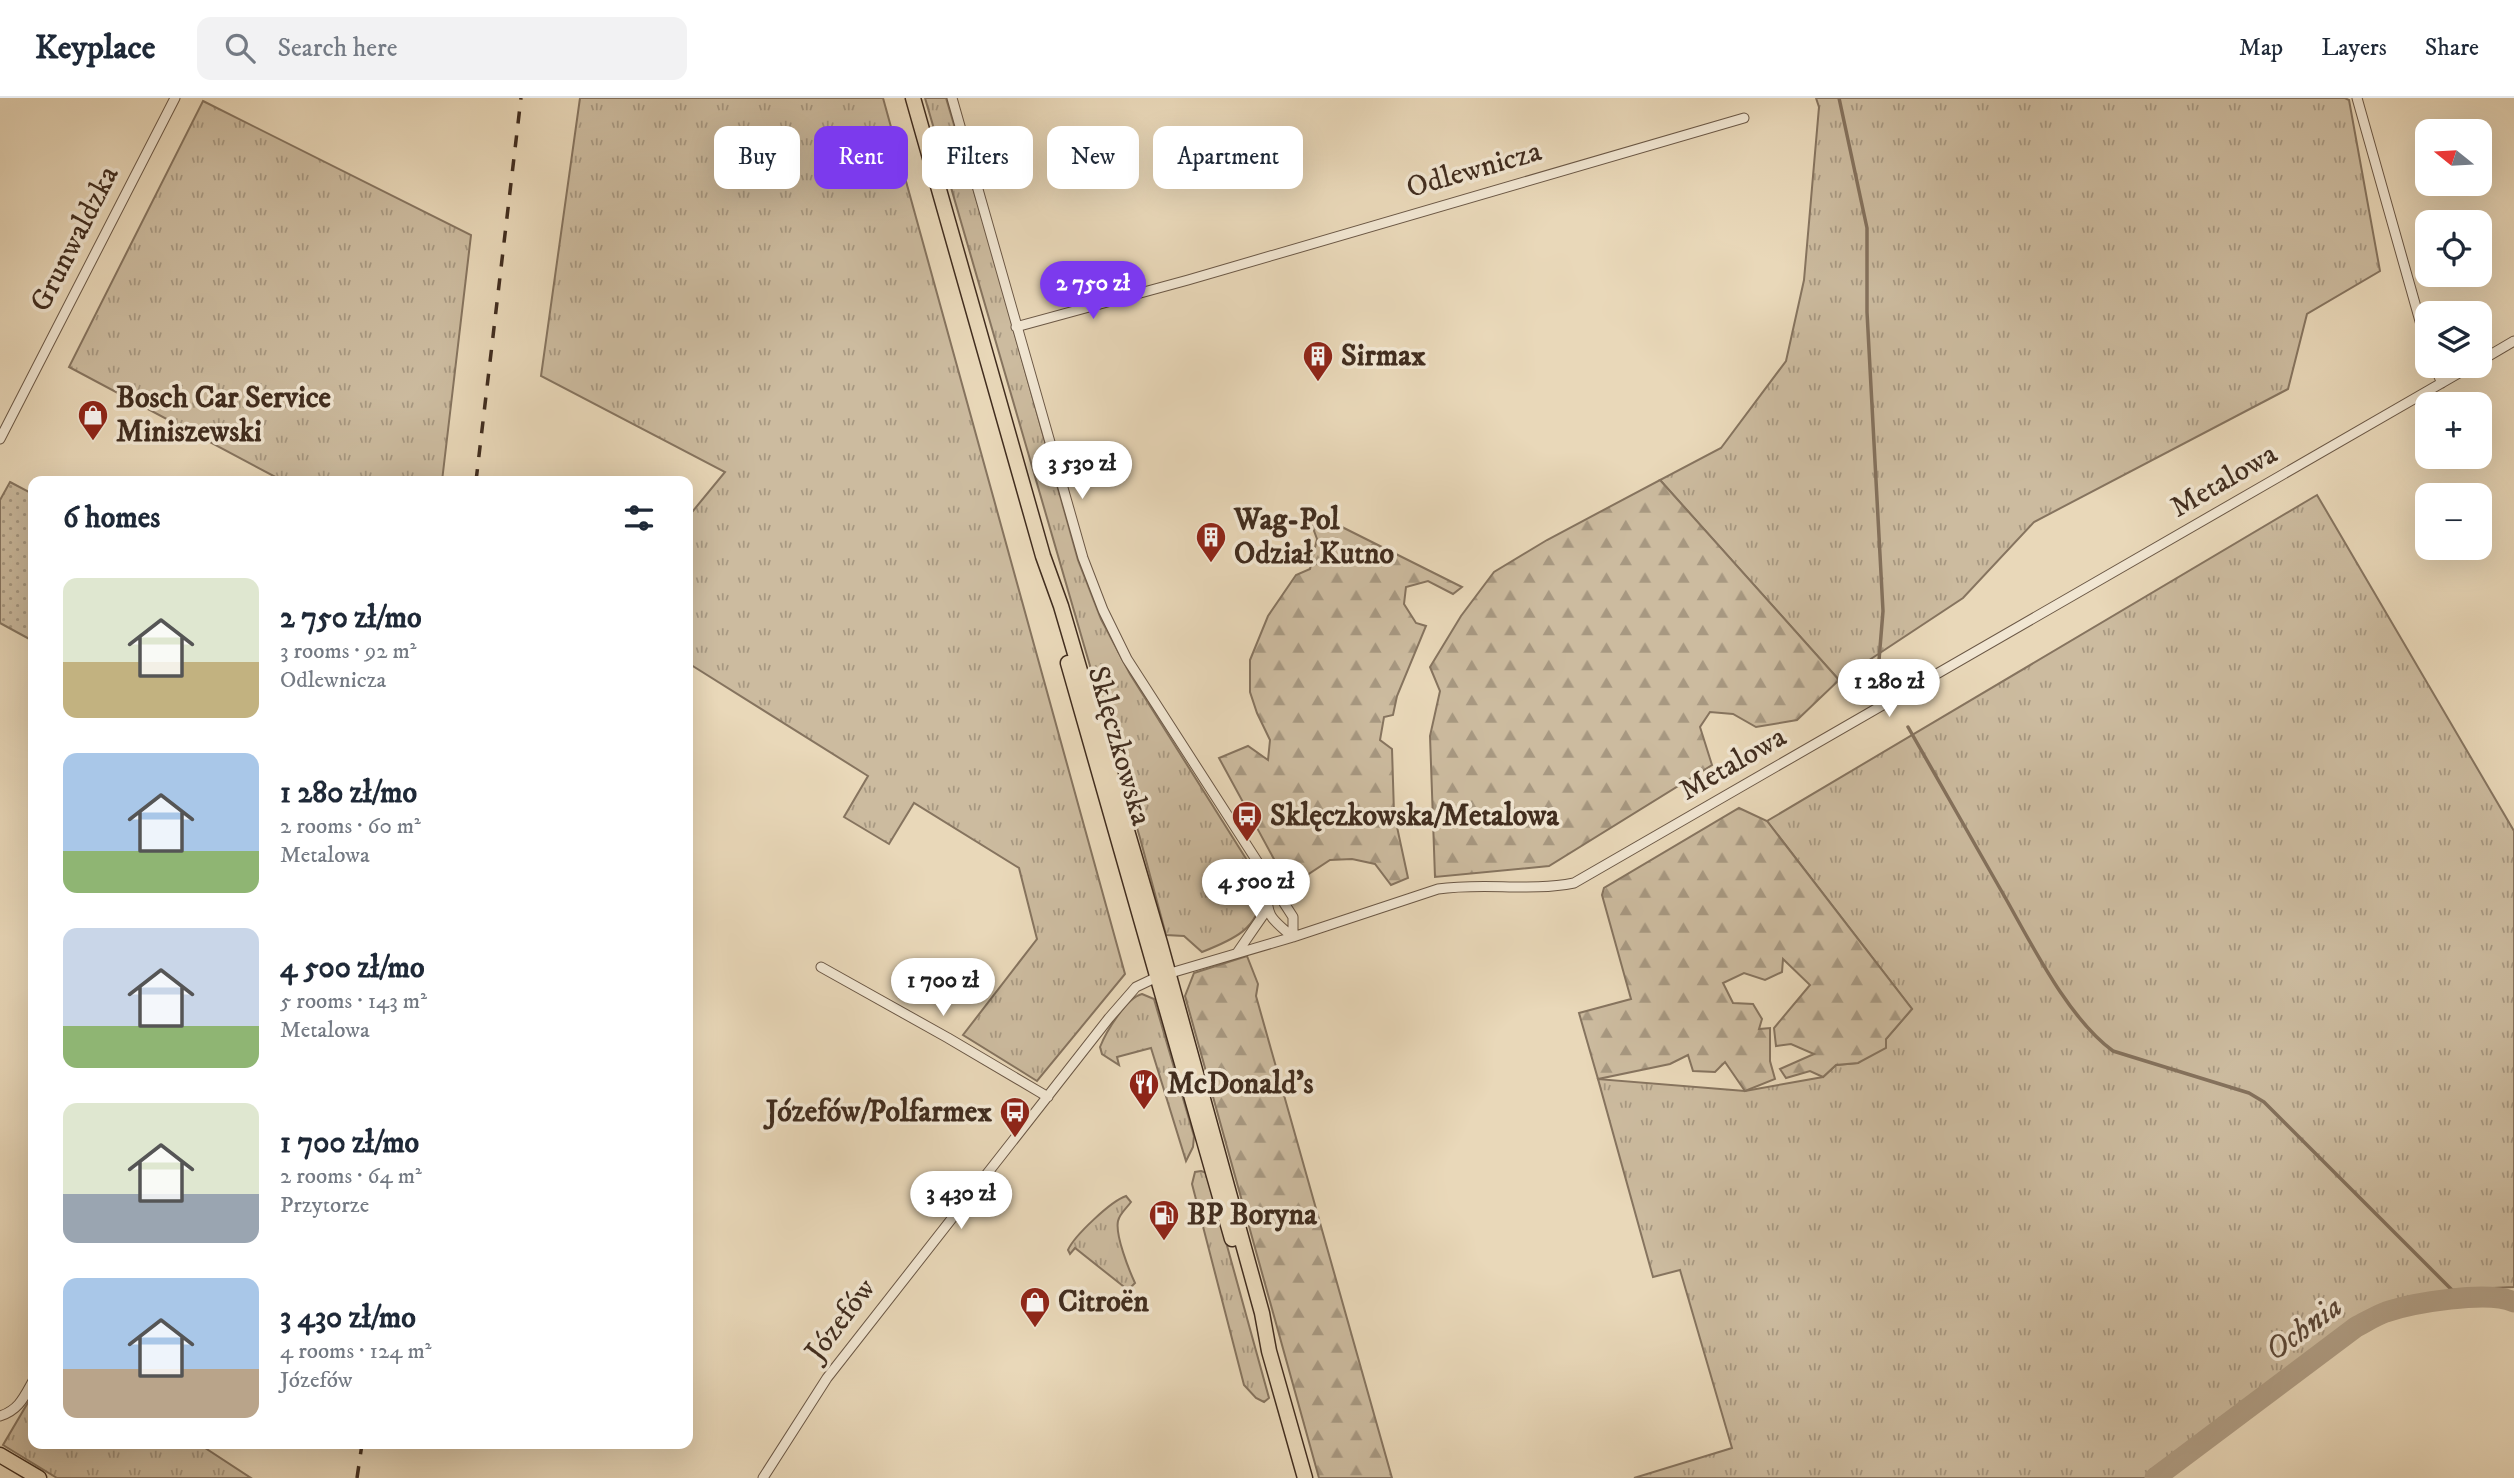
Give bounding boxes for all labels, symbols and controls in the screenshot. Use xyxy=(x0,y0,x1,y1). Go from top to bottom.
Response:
search box xyxy=(197,17,687,80)
text: Keyplace xyxy=(35,28,155,69)
icon: search xyxy=(221,29,259,67)
text: Search here xyxy=(277,32,398,65)
text: Map xyxy=(2239,33,2283,63)
text: Layers xyxy=(2321,33,2387,63)
text: Share xyxy=(2425,33,2479,63)
north arrow xyxy=(2415,119,2492,196)
map controls xyxy=(2415,119,2492,560)
chip: Buy xyxy=(714,126,800,189)
chip: Rent xyxy=(814,126,908,189)
chip: Filters xyxy=(922,126,1033,189)
chip: New xyxy=(1047,126,1139,189)
chip: Apartment xyxy=(1153,126,1303,189)
street label: Odlewnicza xyxy=(1402,133,1546,207)
street label: Grunwaldzka xyxy=(22,160,128,318)
button: locate xyxy=(2415,210,2492,287)
pin: 2 750 zł xyxy=(1021,262,1165,321)
text: 2 750 zł xyxy=(1056,269,1130,298)
button: layers xyxy=(2415,301,2492,378)
place label: Sirmax xyxy=(1341,338,1426,375)
building icon: Sirmax xyxy=(1301,339,1335,383)
place label: Bosch Car Service Miniszewski xyxy=(116,380,332,451)
button: + xyxy=(2415,392,2492,469)
shop icon: Bosch Car Service Miniszewski xyxy=(76,398,110,442)
street label: Metalowa xyxy=(2164,436,2284,526)
pin: 3 530 zł xyxy=(1010,442,1154,501)
text: 3 530 zł xyxy=(1048,449,1116,478)
button: − xyxy=(2415,483,2492,560)
icon: filters xyxy=(620,499,658,537)
text: 6 homes xyxy=(63,500,160,537)
place label: Wag-Pol Odział Kutno xyxy=(1233,502,1394,573)
building icon: Wag-Pol Odział Kutno xyxy=(1194,520,1228,564)
text: 2 750 zł/mo xyxy=(280,600,422,637)
icon: home xyxy=(119,606,203,690)
text: 3 rooms · 92 m² xyxy=(280,637,417,666)
pin: 1 280 zł xyxy=(1817,660,1961,719)
street label: Sklęczkowska xyxy=(1079,662,1159,830)
text: Odlewnicza xyxy=(280,666,386,695)
text: 1 280 zł xyxy=(1854,667,1924,696)
street label: Metalowa xyxy=(1673,719,1793,809)
text: 1 280 zł/mo xyxy=(280,775,417,812)
icon: home xyxy=(119,781,203,865)
place label: Sklęczkowska/Metalowa xyxy=(1270,798,1560,835)
bus stop icon: Sklęczkowska/Metalowa xyxy=(1230,799,1264,843)
text: 2 rooms · 60 m² xyxy=(280,812,421,841)
text: Metalowa xyxy=(280,841,370,870)
pin: 4 500 zł xyxy=(1184,860,1328,919)
text: 4 500 zł xyxy=(1218,867,1294,896)
text: 4 500 zł/mo xyxy=(280,950,425,987)
icon: home xyxy=(119,956,203,1040)
pin: 1 700 zł xyxy=(871,958,1015,1018)
text: 1 700 zł xyxy=(907,966,979,995)
text: 5 rooms · 143 m² xyxy=(280,987,427,1016)
text: Metalowa xyxy=(280,1016,370,1045)
place label: McDonald's xyxy=(1167,1066,1314,1103)
restaurant icon: McDonald's xyxy=(1127,1067,1161,1111)
place label: Józefów/Polfarmex xyxy=(763,1094,992,1131)
bus stop icon: Józefów/Polfarmex xyxy=(998,1095,1032,1139)
text: 1 700 zł/mo xyxy=(280,1125,419,1162)
icon: home xyxy=(119,1131,203,1215)
text: 2 rooms · 64 m² xyxy=(280,1162,422,1191)
pin: 3 430 zł xyxy=(889,1172,1033,1231)
text: 3 430 zł xyxy=(926,1179,996,1208)
text: Przytorze xyxy=(280,1191,369,1220)
place label: BP Boryna xyxy=(1187,1197,1318,1234)
fuel station icon: BP Boryna xyxy=(1147,1198,1181,1242)
street label: Józefów xyxy=(796,1271,884,1371)
place label: Citroën xyxy=(1058,1284,1149,1321)
shop icon: Citroën xyxy=(1018,1285,1052,1329)
water label: Ochnia xyxy=(2257,1288,2351,1370)
text: 3 430 zł/mo xyxy=(280,1300,416,1337)
icon: home xyxy=(119,1306,203,1390)
text: 4 rooms · 124 m² xyxy=(280,1337,431,1366)
text: Józefów xyxy=(280,1366,352,1395)

